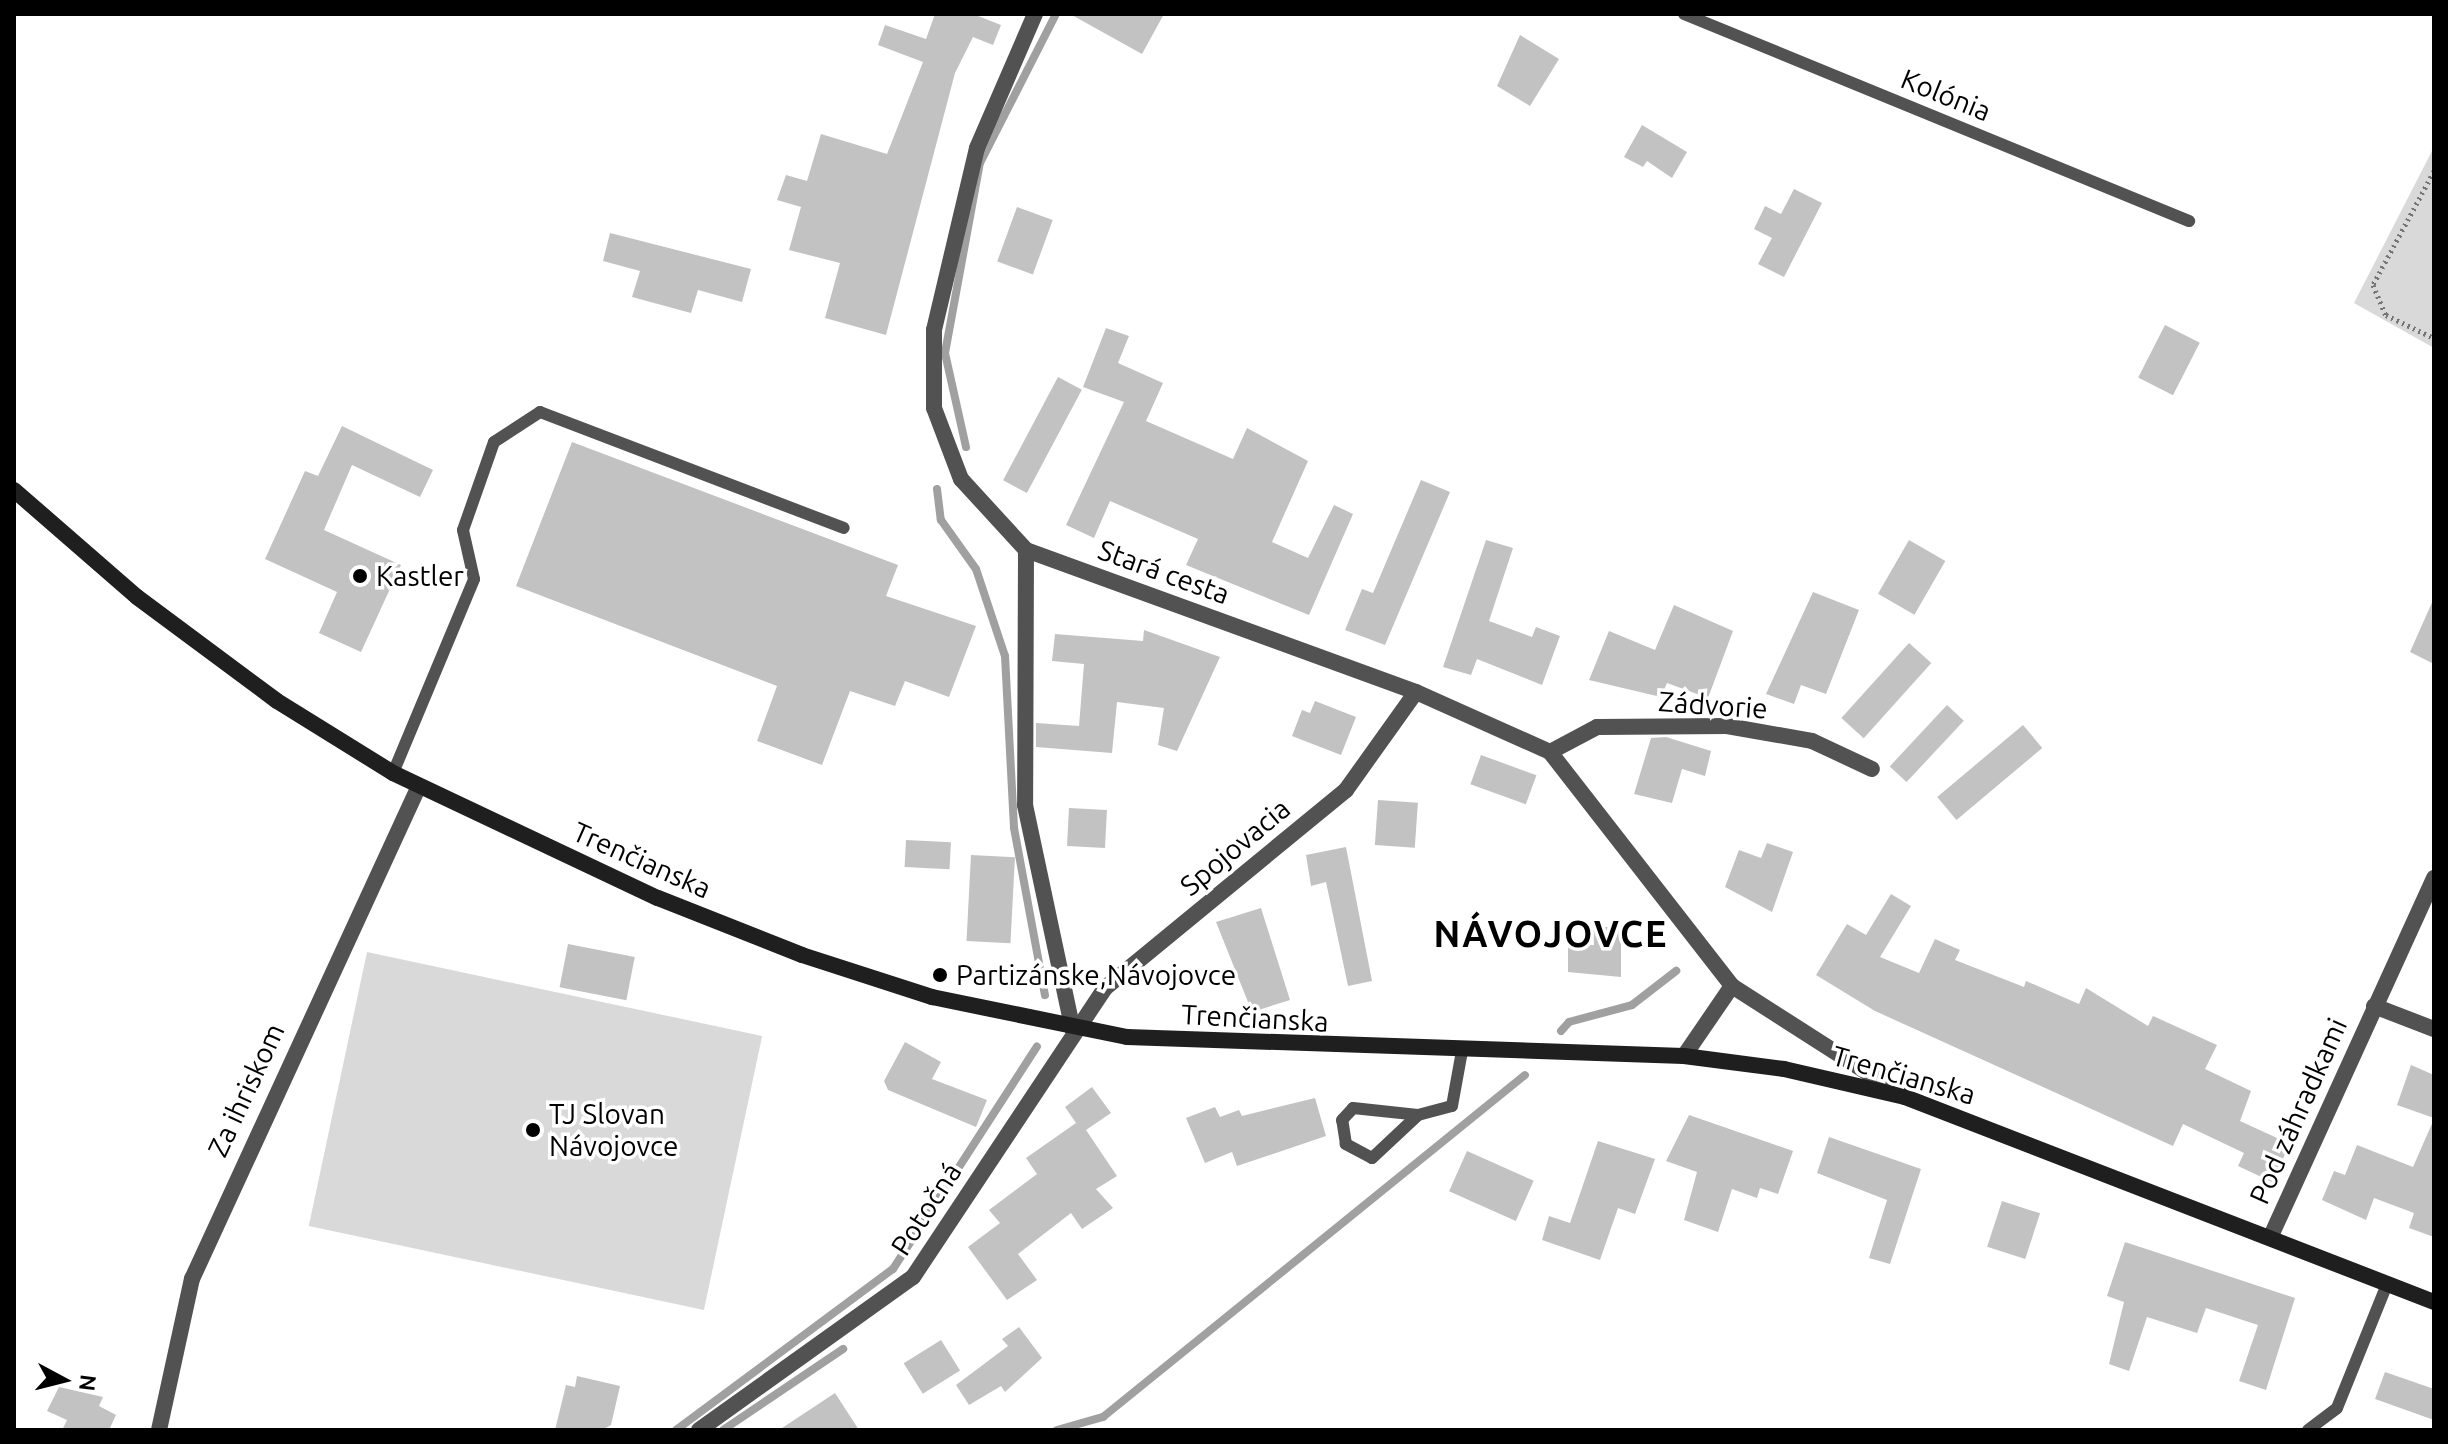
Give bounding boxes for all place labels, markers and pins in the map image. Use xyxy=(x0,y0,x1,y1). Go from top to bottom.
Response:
place label: Kastler xyxy=(376,559,464,593)
marker: Kastler xyxy=(351,567,369,585)
place label: Partizánske,Návojovce xyxy=(956,958,1236,992)
marker: Partizánske,Návojovce xyxy=(931,966,949,984)
place label: TJ Slovan Návojovce xyxy=(549,1097,678,1163)
marker: TJ Slovan Návojovce xyxy=(524,1121,542,1139)

